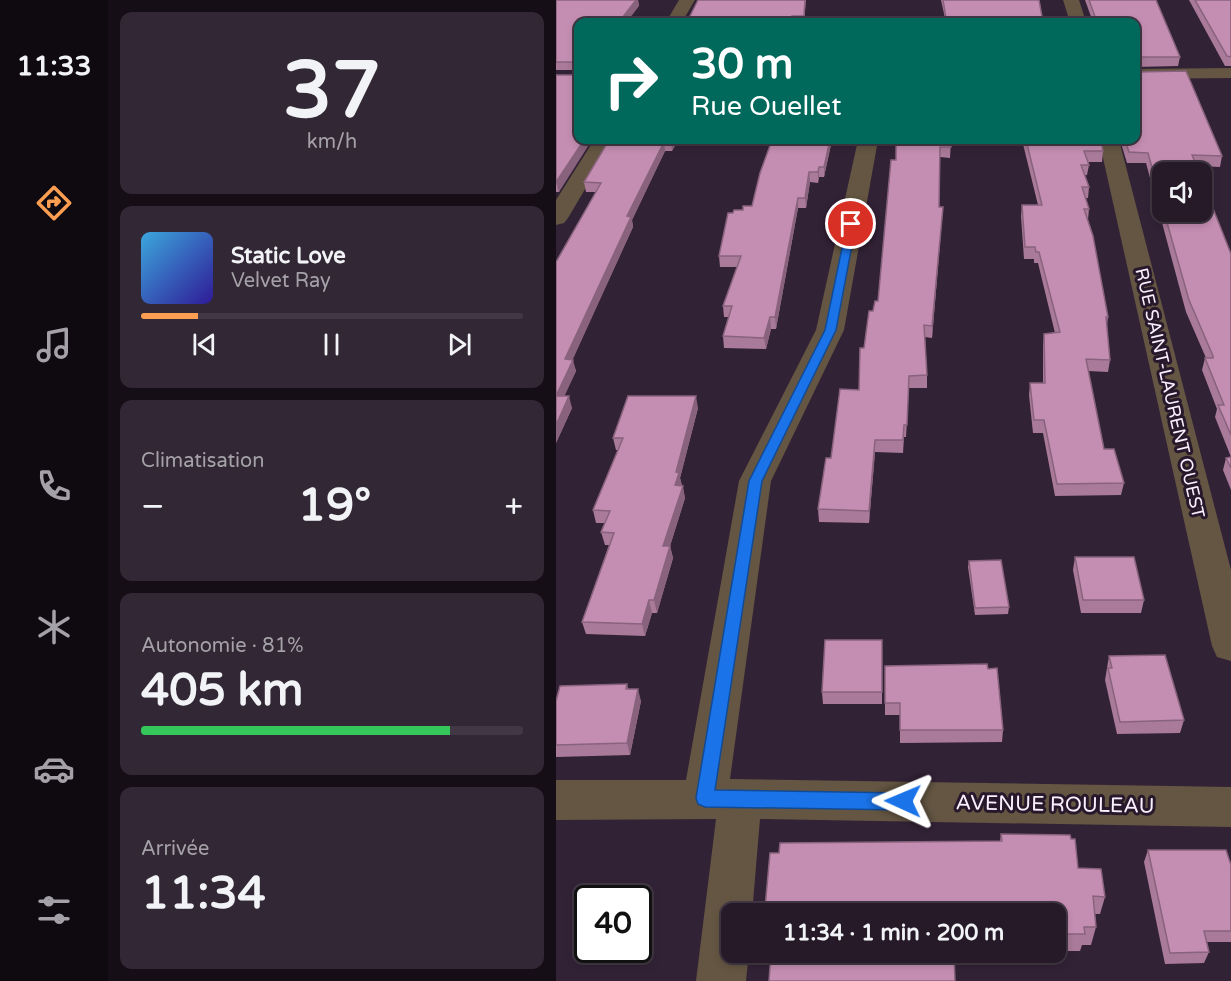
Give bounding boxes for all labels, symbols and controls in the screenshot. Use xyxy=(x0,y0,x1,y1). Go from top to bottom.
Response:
text: 30 m xyxy=(691,39,793,90)
icon: right xyxy=(592,42,670,120)
text: 37 xyxy=(283,44,381,138)
text: 11:33 xyxy=(17,50,91,83)
text: Rue Ouellet xyxy=(691,90,841,123)
text: km/h xyxy=(307,130,357,154)
map controls xyxy=(1152,162,1212,222)
button: sound xyxy=(1152,162,1212,222)
icon: directions xyxy=(33,182,75,224)
pin xyxy=(825,198,876,249)
icon: arrive xyxy=(834,207,867,240)
text: Static Love xyxy=(231,243,346,269)
street label: RUE SAINT-LAURENT OUEST xyxy=(1130,266,1210,520)
text: Velvet Ray xyxy=(231,269,331,293)
icon: music xyxy=(33,324,75,366)
icon: previous xyxy=(188,328,221,361)
icon: pause xyxy=(315,328,348,361)
icon: next xyxy=(443,328,476,361)
text: Climatisation xyxy=(141,449,264,473)
icon: phone xyxy=(33,465,75,507)
text: 19° xyxy=(298,479,371,533)
text: − xyxy=(141,487,165,526)
text: + xyxy=(504,487,523,526)
icon: climate xyxy=(33,606,75,648)
text: Autonomie · 81% xyxy=(141,634,303,658)
text: 405 km xyxy=(141,664,303,718)
icon: car xyxy=(33,748,75,790)
position arrow xyxy=(871,769,935,833)
street label: AVENUE ROULEAU xyxy=(955,790,1155,819)
text: Arrivée xyxy=(141,837,209,861)
text: 11:34 xyxy=(141,867,266,921)
speed limit sign: 40 xyxy=(574,885,652,963)
icon: filters xyxy=(33,889,75,931)
text: 11:34 · 1 min · 200 m xyxy=(783,920,1004,946)

